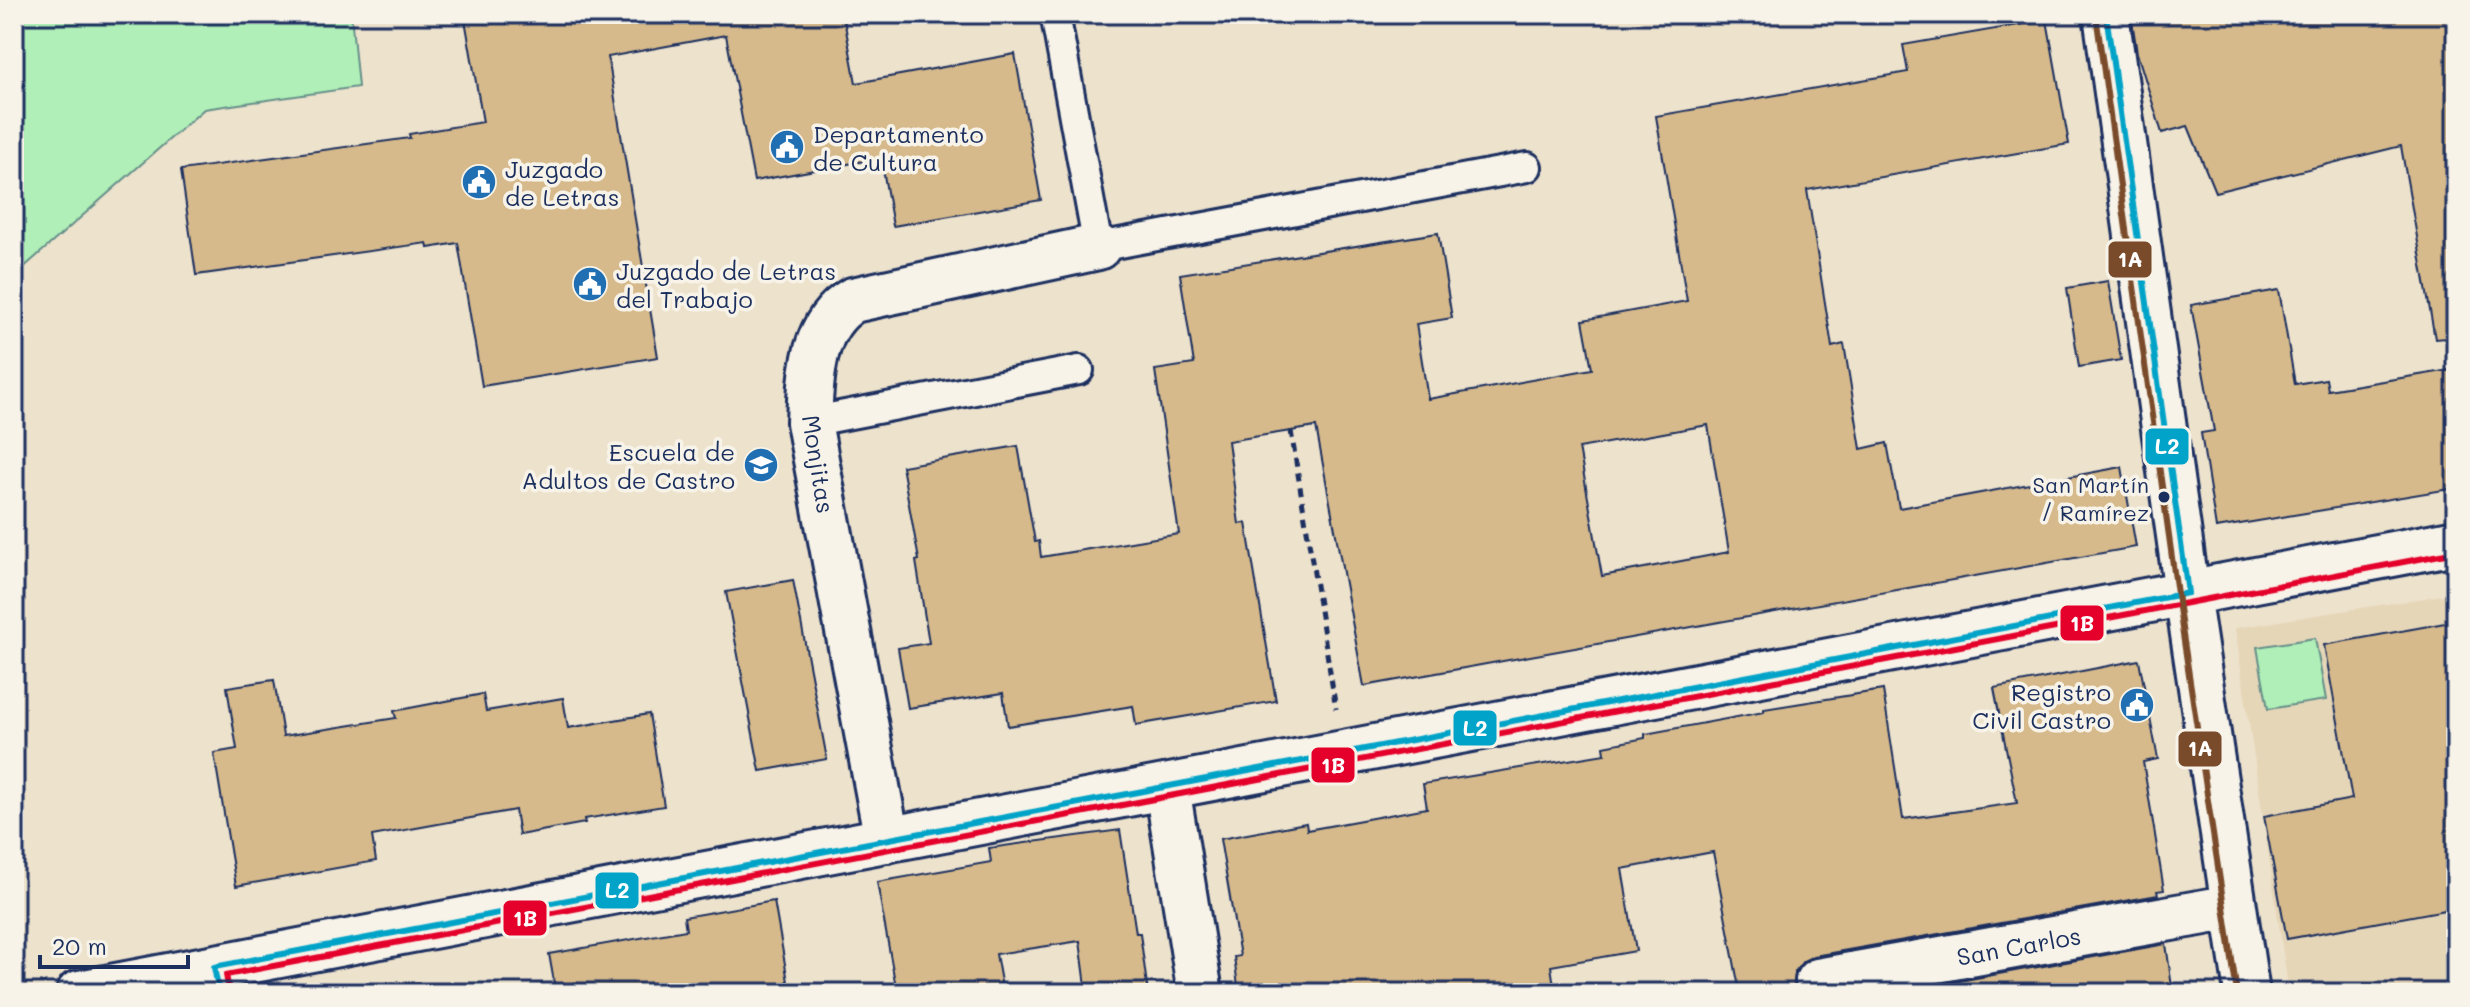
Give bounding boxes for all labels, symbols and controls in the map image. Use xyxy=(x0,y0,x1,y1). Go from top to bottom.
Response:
place label: Departamento de Cultura xyxy=(813,118,984,177)
public building icon: Departamento de Cultura xyxy=(768,128,806,166)
place label: Juzgado de Letras xyxy=(505,153,619,212)
public building icon: Juzgado de Letras xyxy=(460,163,498,201)
line badge: 1A xyxy=(2107,240,2153,279)
text: 1A xyxy=(2117,244,2143,273)
place label: Juzgado de Letras del Trabajo xyxy=(616,255,836,314)
public building icon: Juzgado de Letras del Trabajo xyxy=(571,265,609,303)
street label: Monjitas xyxy=(796,413,842,515)
line badge: L2 xyxy=(2144,427,2190,466)
text: L2 xyxy=(2154,431,2180,460)
place label: Escuela de Adultos de Castro xyxy=(522,436,735,495)
school or university icon: Escuela de Adultos de Castro xyxy=(742,446,780,484)
place label: San Martín / Ramírez xyxy=(2033,470,2149,527)
marker: San Martín / Ramírez xyxy=(2156,489,2172,505)
line badge: 1B xyxy=(2059,604,2105,642)
text: 1B xyxy=(2070,608,2094,637)
place label: Registro Civil Castro xyxy=(1972,676,2111,735)
public building icon: Registro Civil Castro xyxy=(2118,686,2156,724)
line badge: L2 xyxy=(1452,709,1498,747)
text: L2 xyxy=(1462,713,1488,742)
line badge: 1A xyxy=(2177,730,2223,768)
text: 1A xyxy=(2187,733,2213,762)
line badge: 1B xyxy=(1310,746,1356,784)
text: 1B xyxy=(1321,750,1345,779)
line badge: L2 xyxy=(594,871,640,910)
text: L2 xyxy=(604,875,630,904)
line badge: 1B xyxy=(502,899,548,937)
text: 1B xyxy=(513,903,537,932)
scale bar xyxy=(40,919,188,969)
street label: San Carlos xyxy=(1954,919,2083,971)
text: 20 m xyxy=(52,930,107,961)

